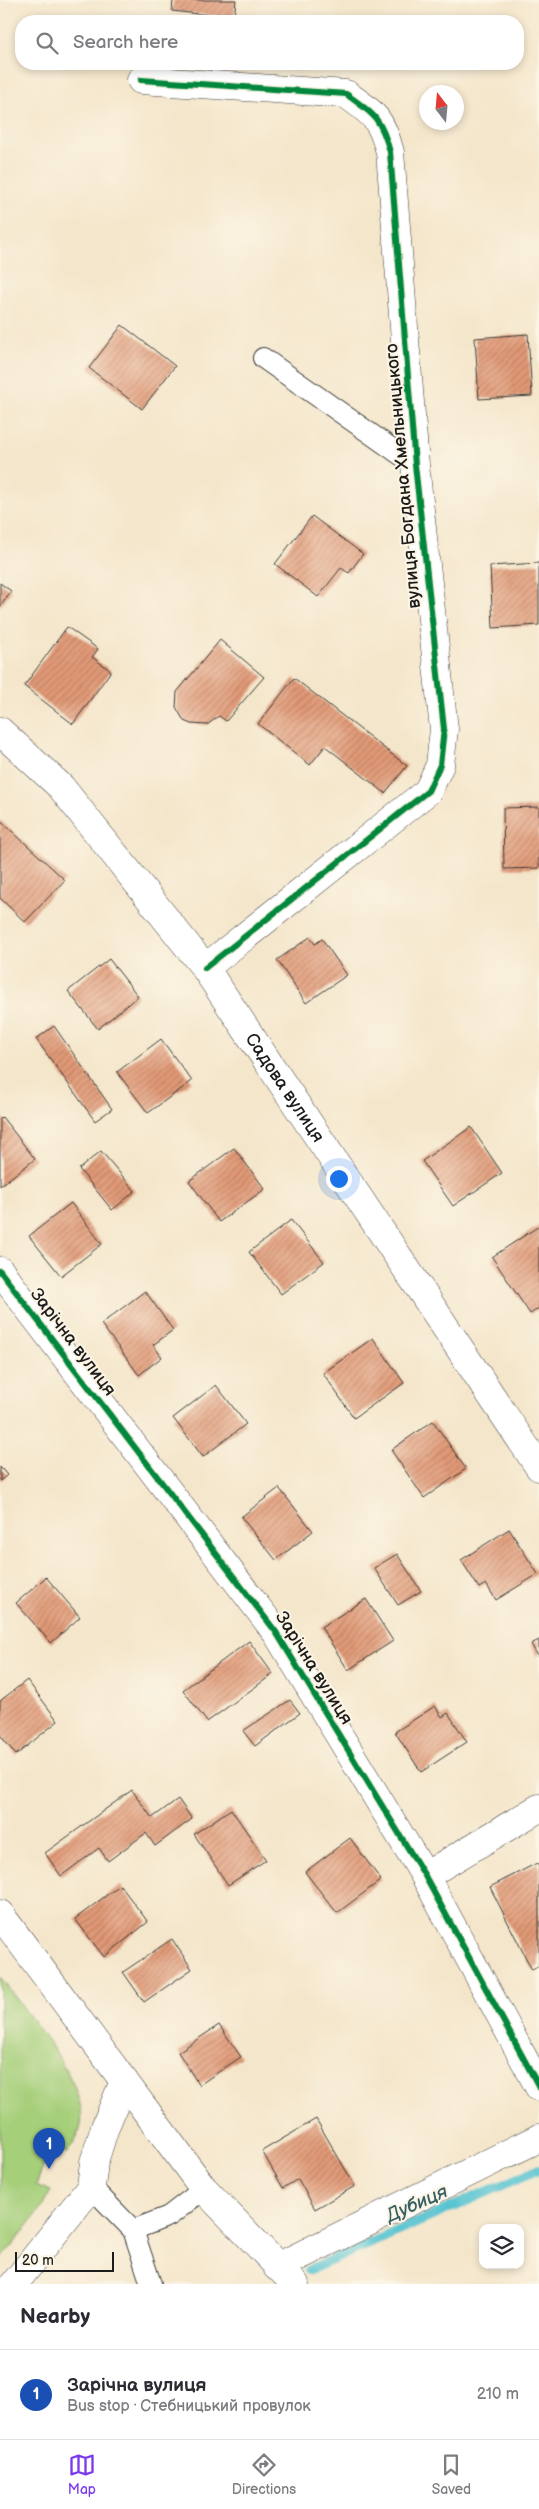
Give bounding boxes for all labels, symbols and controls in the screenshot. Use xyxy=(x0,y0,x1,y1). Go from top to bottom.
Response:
search box xyxy=(15,15,524,70)
icon: search xyxy=(33,29,61,57)
text: Search here xyxy=(73,31,178,54)
north arrow xyxy=(419,85,464,130)
street label: вулиця Богдана Хмельницького xyxy=(381,343,425,609)
street label: Садова вулиця xyxy=(241,1029,329,1146)
your location xyxy=(326,1166,352,1192)
street label: Зарічна вулиця xyxy=(26,1284,120,1400)
street label: Зарічна вулиця xyxy=(271,1608,357,1728)
pin: 1 xyxy=(33,2128,65,2169)
water label: Дубиця xyxy=(382,2180,452,2228)
map controls xyxy=(479,2224,524,2269)
button: layers xyxy=(479,2224,524,2269)
scale bar xyxy=(15,2249,114,2272)
text: 20 m xyxy=(22,2252,54,2269)
text: Nearby xyxy=(20,2304,90,2329)
text: Зарічна вулиця xyxy=(67,2374,207,2397)
text: 1 xyxy=(33,2385,39,2404)
text: 210 m xyxy=(477,2385,519,2404)
text: Bus stop · Стебницький провулок xyxy=(67,2397,311,2416)
tab: Map xyxy=(68,2451,96,2498)
tab: Directions xyxy=(232,2451,296,2498)
tab: Saved xyxy=(432,2451,471,2498)

